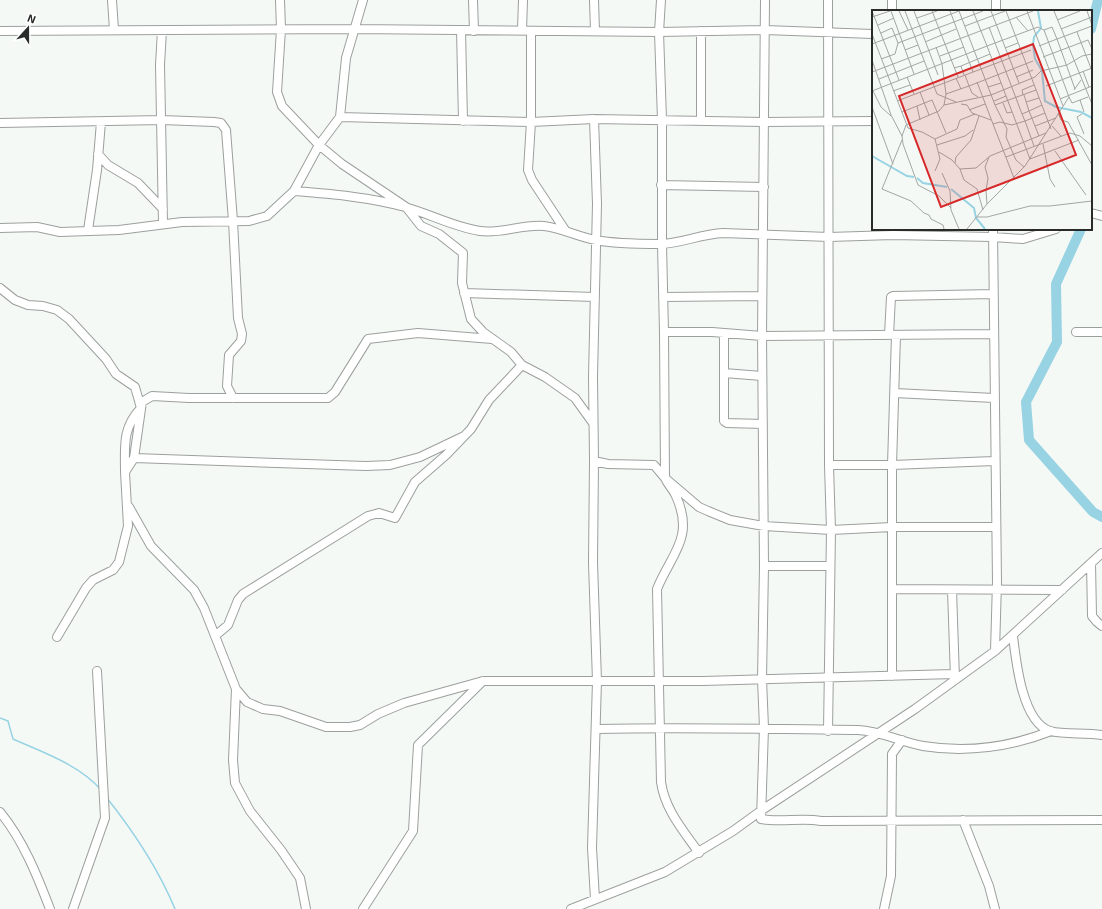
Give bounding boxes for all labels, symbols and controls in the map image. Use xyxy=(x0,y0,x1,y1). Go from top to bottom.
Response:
north arrow xyxy=(8,8,48,48)
inset map xyxy=(872,10,1092,230)
text: N xyxy=(26,11,38,26)

